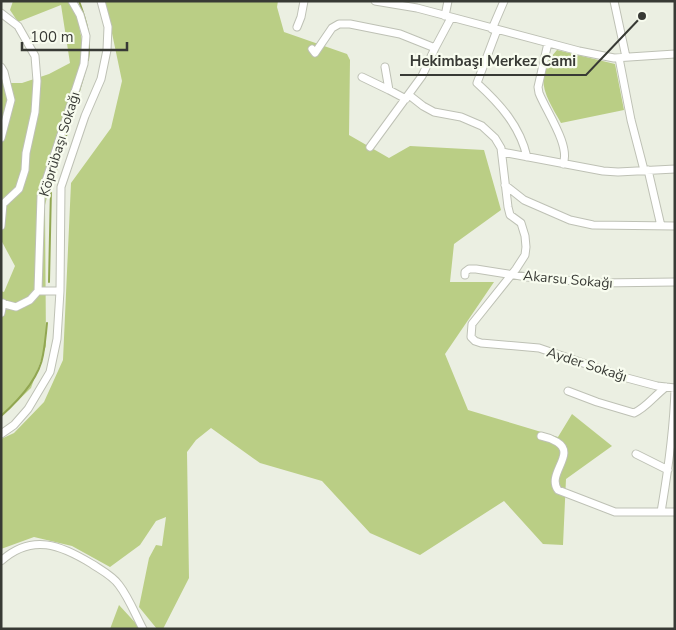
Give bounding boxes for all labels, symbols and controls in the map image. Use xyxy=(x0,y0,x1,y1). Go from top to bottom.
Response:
scale bar xyxy=(22,20,128,52)
text: 100 m xyxy=(30,27,74,47)
callout: Hekimbaşı Merkez Cami xyxy=(400,45,586,75)
text: Hekimbaşı Merkez Cami xyxy=(410,51,576,71)
street label: Köprübaşı Sokağı xyxy=(34,89,84,199)
street label: Akarsu Sokağı xyxy=(522,266,614,293)
street label: Ayder Sokağı xyxy=(544,343,629,386)

